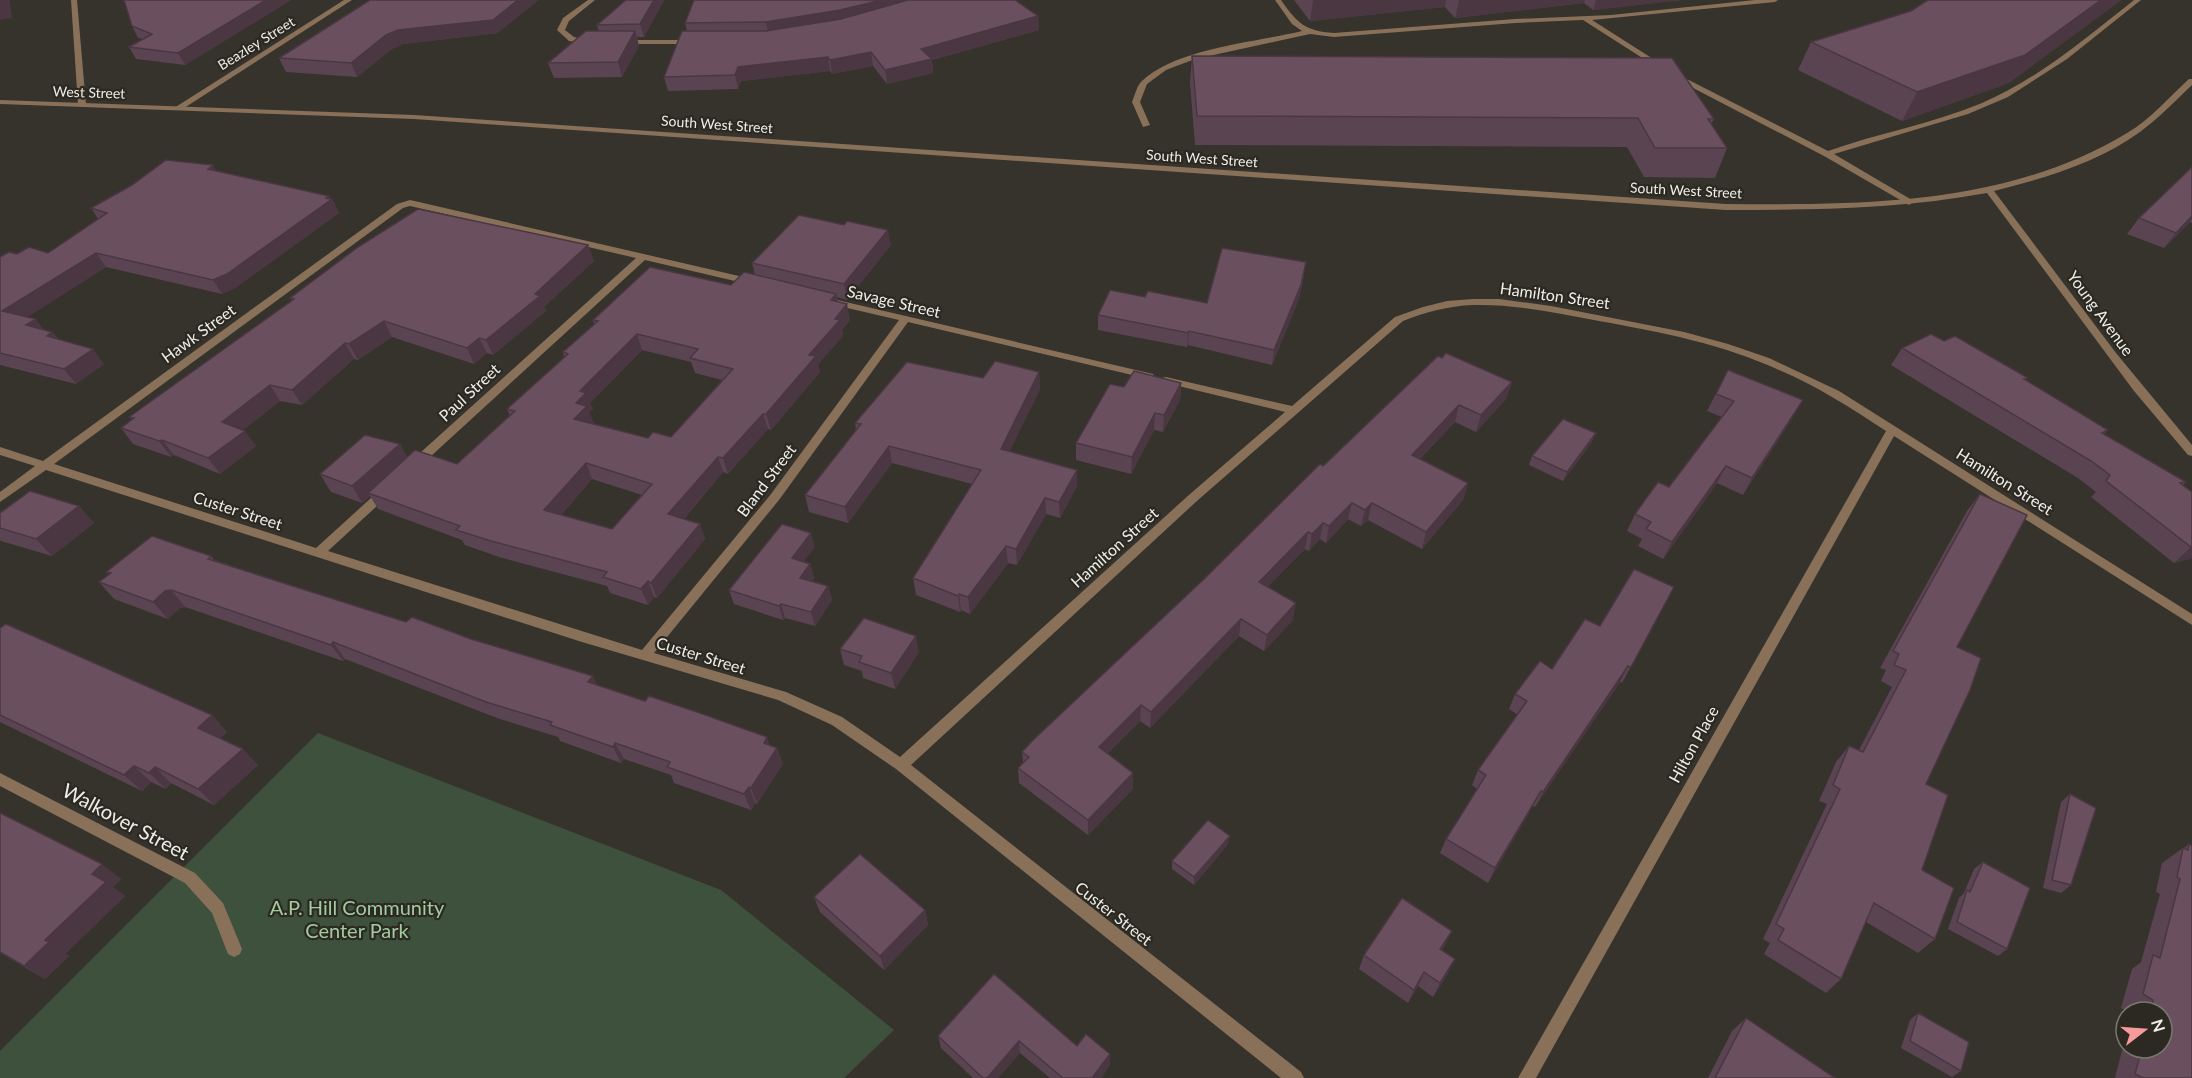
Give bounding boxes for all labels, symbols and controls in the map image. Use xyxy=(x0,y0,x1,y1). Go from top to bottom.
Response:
street label: Beazley Street xyxy=(214,13,298,73)
street label: West Street xyxy=(52,82,126,102)
street label: South West Street xyxy=(660,112,774,136)
street label: South West Street xyxy=(1145,146,1259,170)
street label: South West Street xyxy=(1630,179,1742,201)
street label: Young Avenue xyxy=(2064,267,2138,359)
street label: Hamilton Street xyxy=(1499,278,1611,312)
street label: Savage Street xyxy=(845,281,943,321)
street label: Hawk Street xyxy=(157,300,239,366)
street label: Paul Street xyxy=(435,359,504,425)
street label: Bland Street xyxy=(733,440,800,520)
street label: Hamilton Street xyxy=(1953,444,2057,519)
street label: Custer Street xyxy=(191,487,285,533)
street label: Hamilton Street xyxy=(1067,503,1162,591)
street label: Custer Street xyxy=(654,632,748,678)
street label: Hilton Place xyxy=(1664,702,1722,786)
street label: Walkover Street xyxy=(58,778,194,864)
street label: Custer Street xyxy=(1072,877,1156,949)
park label: A.P. Hill Community Center Park xyxy=(270,895,445,942)
north arrow xyxy=(2114,1000,2174,1060)
text: N xyxy=(2148,1017,2170,1034)

